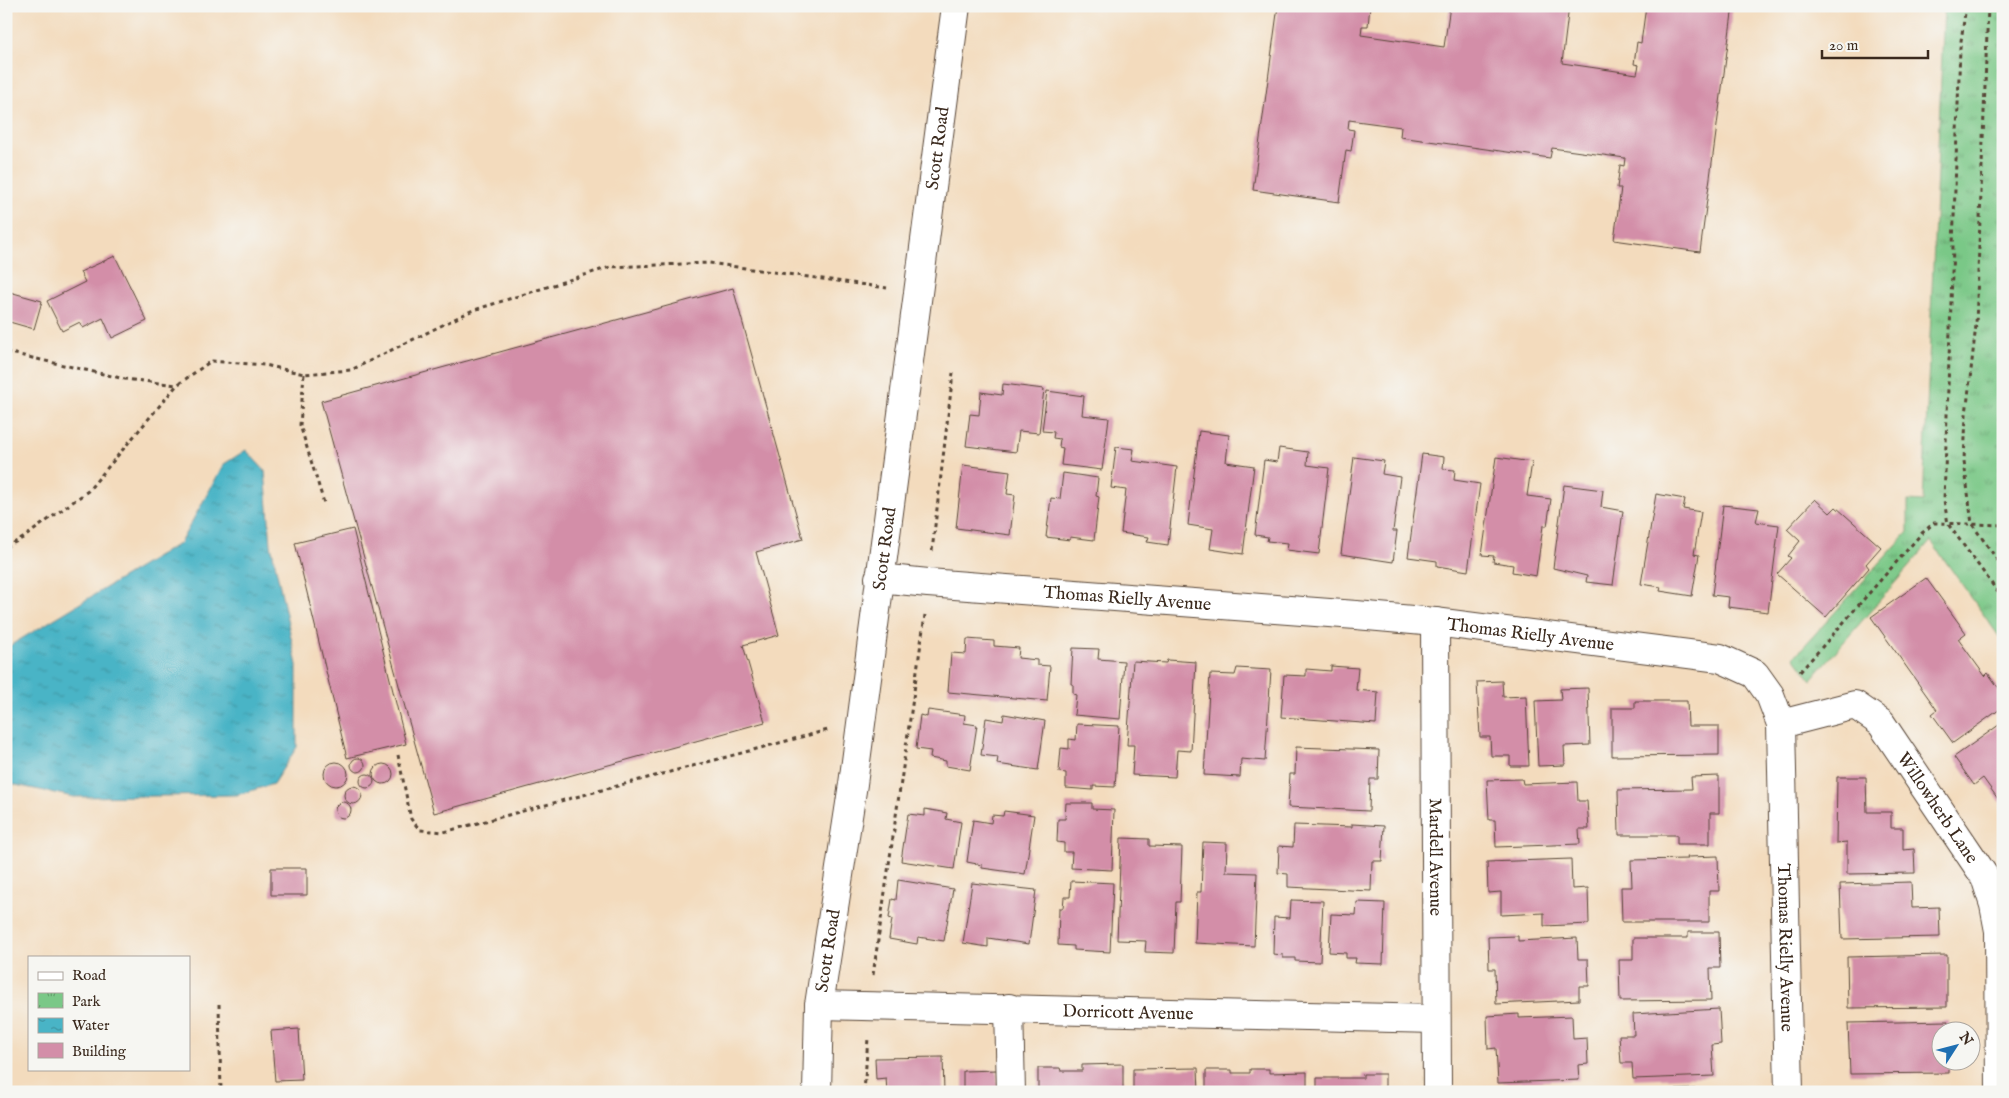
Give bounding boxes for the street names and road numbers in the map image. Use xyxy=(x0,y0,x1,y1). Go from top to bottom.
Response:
street label: Scott Road xyxy=(922,105,956,191)
street label: Scott Road xyxy=(869,505,903,592)
street label: Thomas Rielly Avenue xyxy=(1042,582,1212,617)
street label: Thomas Rielly Avenue xyxy=(1445,614,1615,658)
street label: Willowherb Lane xyxy=(1891,748,1983,868)
street label: Mardell Avenue xyxy=(1423,798,1446,916)
street label: Thomas Rielly Avenue xyxy=(1771,863,1798,1032)
street label: Scott Road xyxy=(811,907,847,994)
street label: Dorricott Avenue xyxy=(1062,1001,1194,1026)

